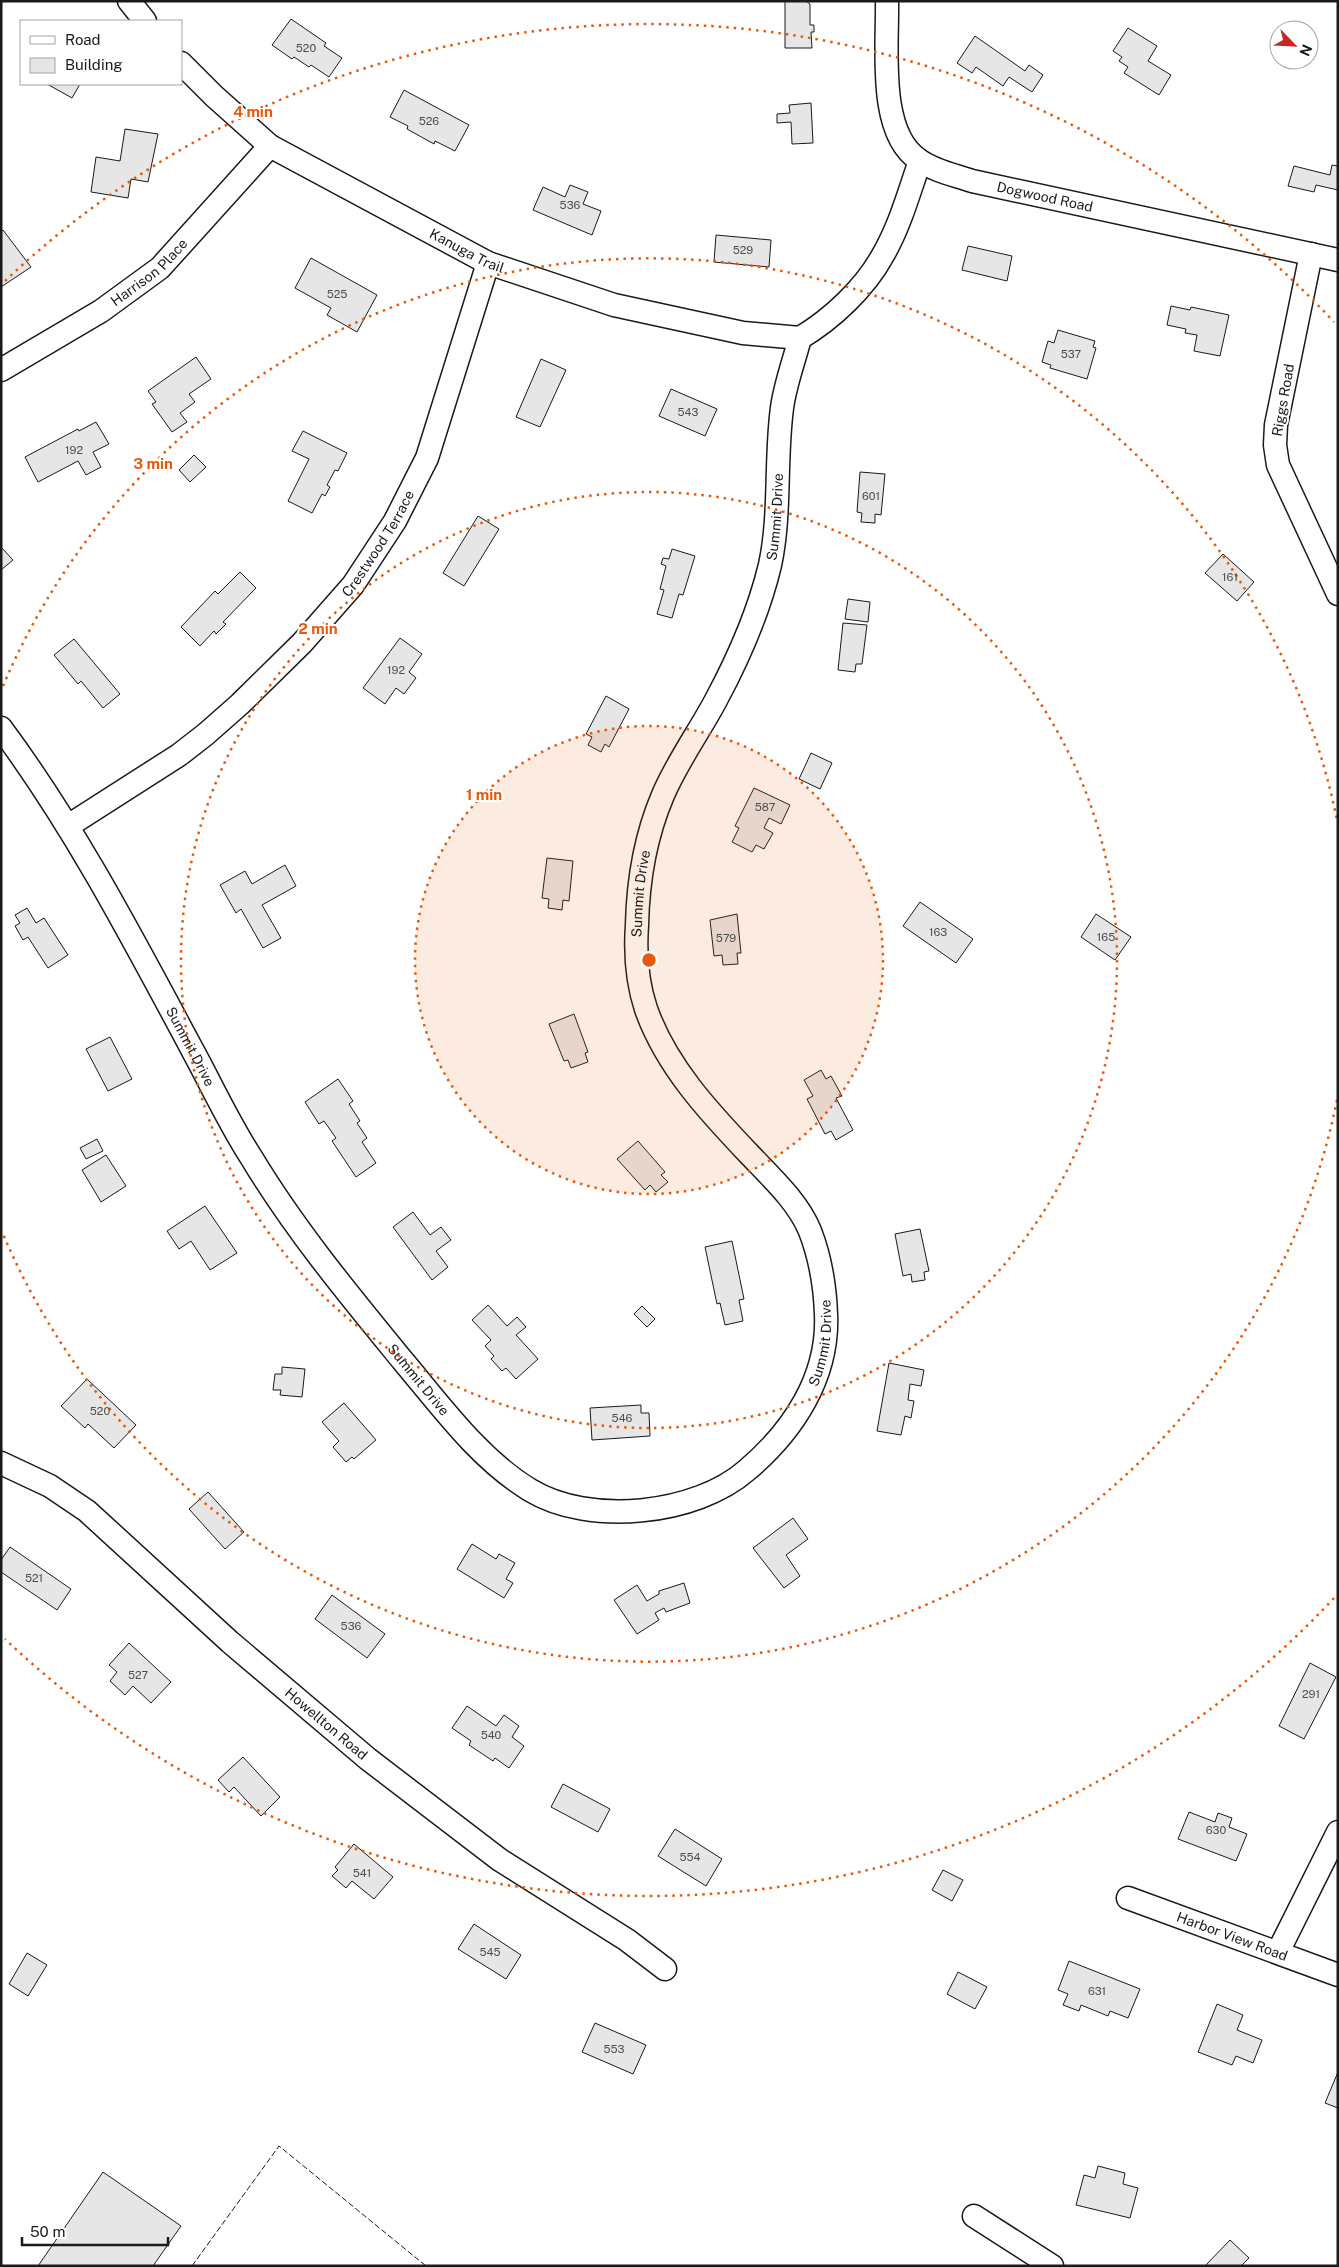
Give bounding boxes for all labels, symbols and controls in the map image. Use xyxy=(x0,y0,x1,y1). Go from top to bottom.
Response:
legend xyxy=(20,20,182,85)
north arrow xyxy=(1269,20,1319,70)
text: Road xyxy=(65,31,101,48)
house number: 520 xyxy=(296,42,316,54)
text: N xyxy=(1296,42,1315,59)
text: Building xyxy=(65,56,123,73)
text: 4 min xyxy=(233,103,273,120)
house number: 526 xyxy=(419,115,439,127)
street label: Dogwood Road xyxy=(995,179,1094,215)
house number: 536 xyxy=(560,199,581,211)
street label: Kanuga Trail xyxy=(427,225,506,276)
street label: Harrison Place xyxy=(108,235,191,309)
house number: 529 xyxy=(733,244,753,256)
house number: 525 xyxy=(327,288,347,300)
house number: 537 xyxy=(1061,348,1082,360)
street label: Riggs Road xyxy=(1269,362,1297,438)
house number: 543 xyxy=(678,406,699,418)
house number: 192 xyxy=(65,444,83,456)
text: 3 min xyxy=(133,455,173,472)
street label: Summit Drive xyxy=(763,473,786,562)
street label: Crestwood Terrace xyxy=(338,488,417,600)
house number: 601 xyxy=(862,490,880,502)
house number: 161 xyxy=(1222,571,1238,583)
text: 2 min xyxy=(298,620,338,637)
house number: 192 xyxy=(387,664,405,676)
text: 1 min xyxy=(466,786,502,803)
house number: 587 xyxy=(755,801,776,813)
street label: Summit Drive xyxy=(628,848,653,938)
house number: 163 xyxy=(929,926,947,938)
house number: 165 xyxy=(1097,931,1115,943)
house number: 579 xyxy=(716,932,736,944)
centre of rings xyxy=(640,951,658,969)
street label: Summit Drive xyxy=(163,1004,218,1089)
street label: Summit Drive xyxy=(805,1299,834,1389)
street label: Summit Drive xyxy=(384,1341,453,1419)
house number: 520 xyxy=(90,1405,110,1417)
house number: 546 xyxy=(612,1412,633,1424)
house number: 521 xyxy=(25,1572,43,1584)
house number: 536 xyxy=(341,1620,362,1632)
house number: 527 xyxy=(128,1669,148,1681)
street label: Howellton Road xyxy=(282,1684,371,1763)
house number: 291 xyxy=(1302,1688,1320,1700)
house number: 540 xyxy=(481,1729,502,1741)
house number: 630 xyxy=(1206,1824,1226,1836)
house number: 554 xyxy=(679,1851,701,1863)
house number: 541 xyxy=(353,1867,371,1879)
street label: Harbor View Road xyxy=(1175,1909,1290,1964)
house number: 545 xyxy=(480,1946,500,1958)
house number: 631 xyxy=(1088,1985,1106,1997)
house number: 553 xyxy=(603,2043,625,2055)
scale bar xyxy=(22,2214,169,2246)
text: 50 m xyxy=(30,2223,65,2240)

